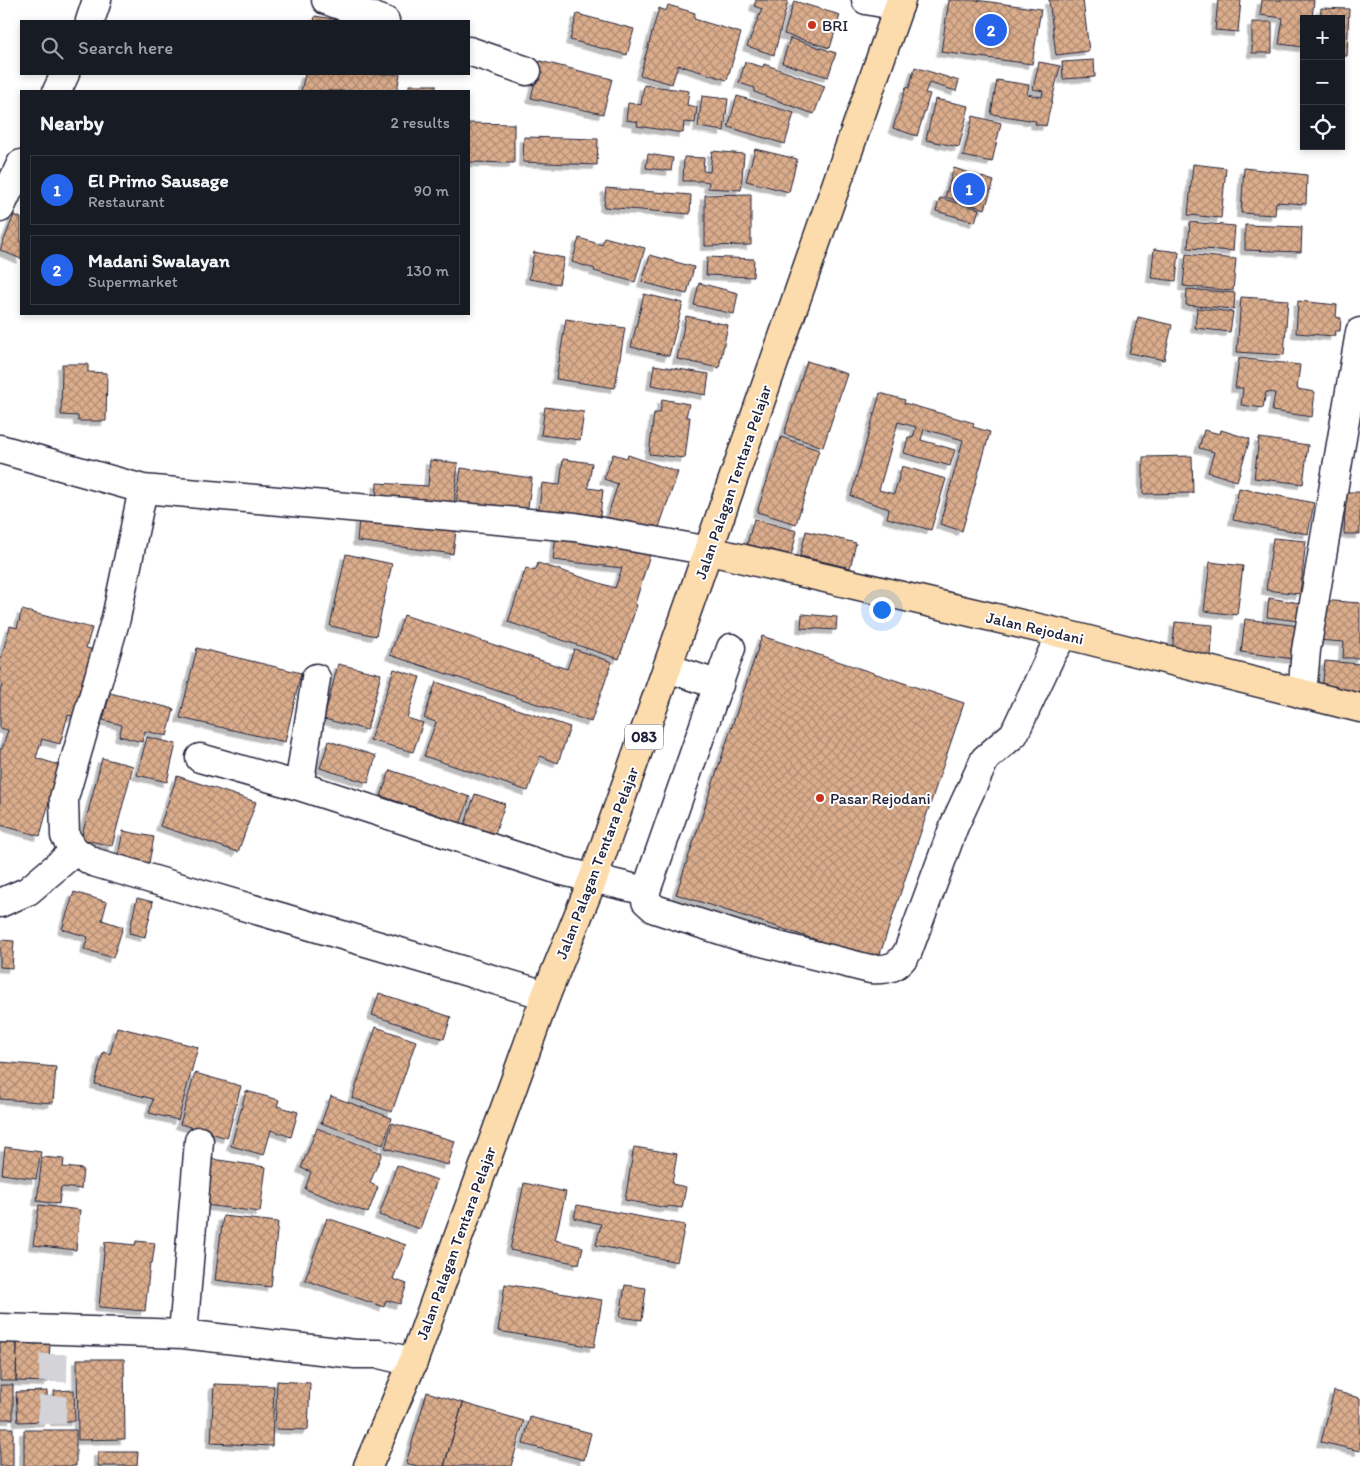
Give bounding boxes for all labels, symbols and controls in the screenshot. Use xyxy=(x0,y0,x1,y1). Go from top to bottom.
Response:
pin: 2 xyxy=(975,11,1007,49)
map controls xyxy=(1300,15,1345,150)
button: + xyxy=(1300,15,1345,60)
place label: BRI xyxy=(822,16,848,35)
marker: BRI xyxy=(806,19,818,31)
search box xyxy=(20,20,470,75)
icon: search xyxy=(38,34,66,62)
text: Search here xyxy=(78,36,173,59)
button: − xyxy=(1300,60,1345,105)
button: locate xyxy=(1300,105,1345,150)
text: Nearby xyxy=(40,110,104,135)
text: 2 results xyxy=(390,113,450,132)
text: El Primo Sausage xyxy=(88,169,229,192)
pin: 1 xyxy=(953,170,985,208)
text: 1 xyxy=(53,181,61,200)
text: 90 m xyxy=(414,181,449,200)
text: Restaurant xyxy=(88,192,165,211)
text: Madani Swalayan xyxy=(88,249,230,272)
text: 2 xyxy=(53,261,61,280)
text: 130 m xyxy=(406,261,449,280)
text: Supermarket xyxy=(88,272,178,291)
street label: Jalan Palagan Tentara Pelajar xyxy=(691,382,775,582)
your location xyxy=(869,597,895,623)
street label: Jalan Rejodani xyxy=(984,608,1086,648)
road number: 083 xyxy=(625,724,663,750)
street label: Jalan Palagan Tentara Pelajar xyxy=(552,764,642,962)
place label: Pasar Rejodani xyxy=(830,789,931,808)
marker: Pasar Rejodani xyxy=(814,792,826,804)
street label: Jalan Palagan Tentara Pelajar xyxy=(412,1144,500,1342)

